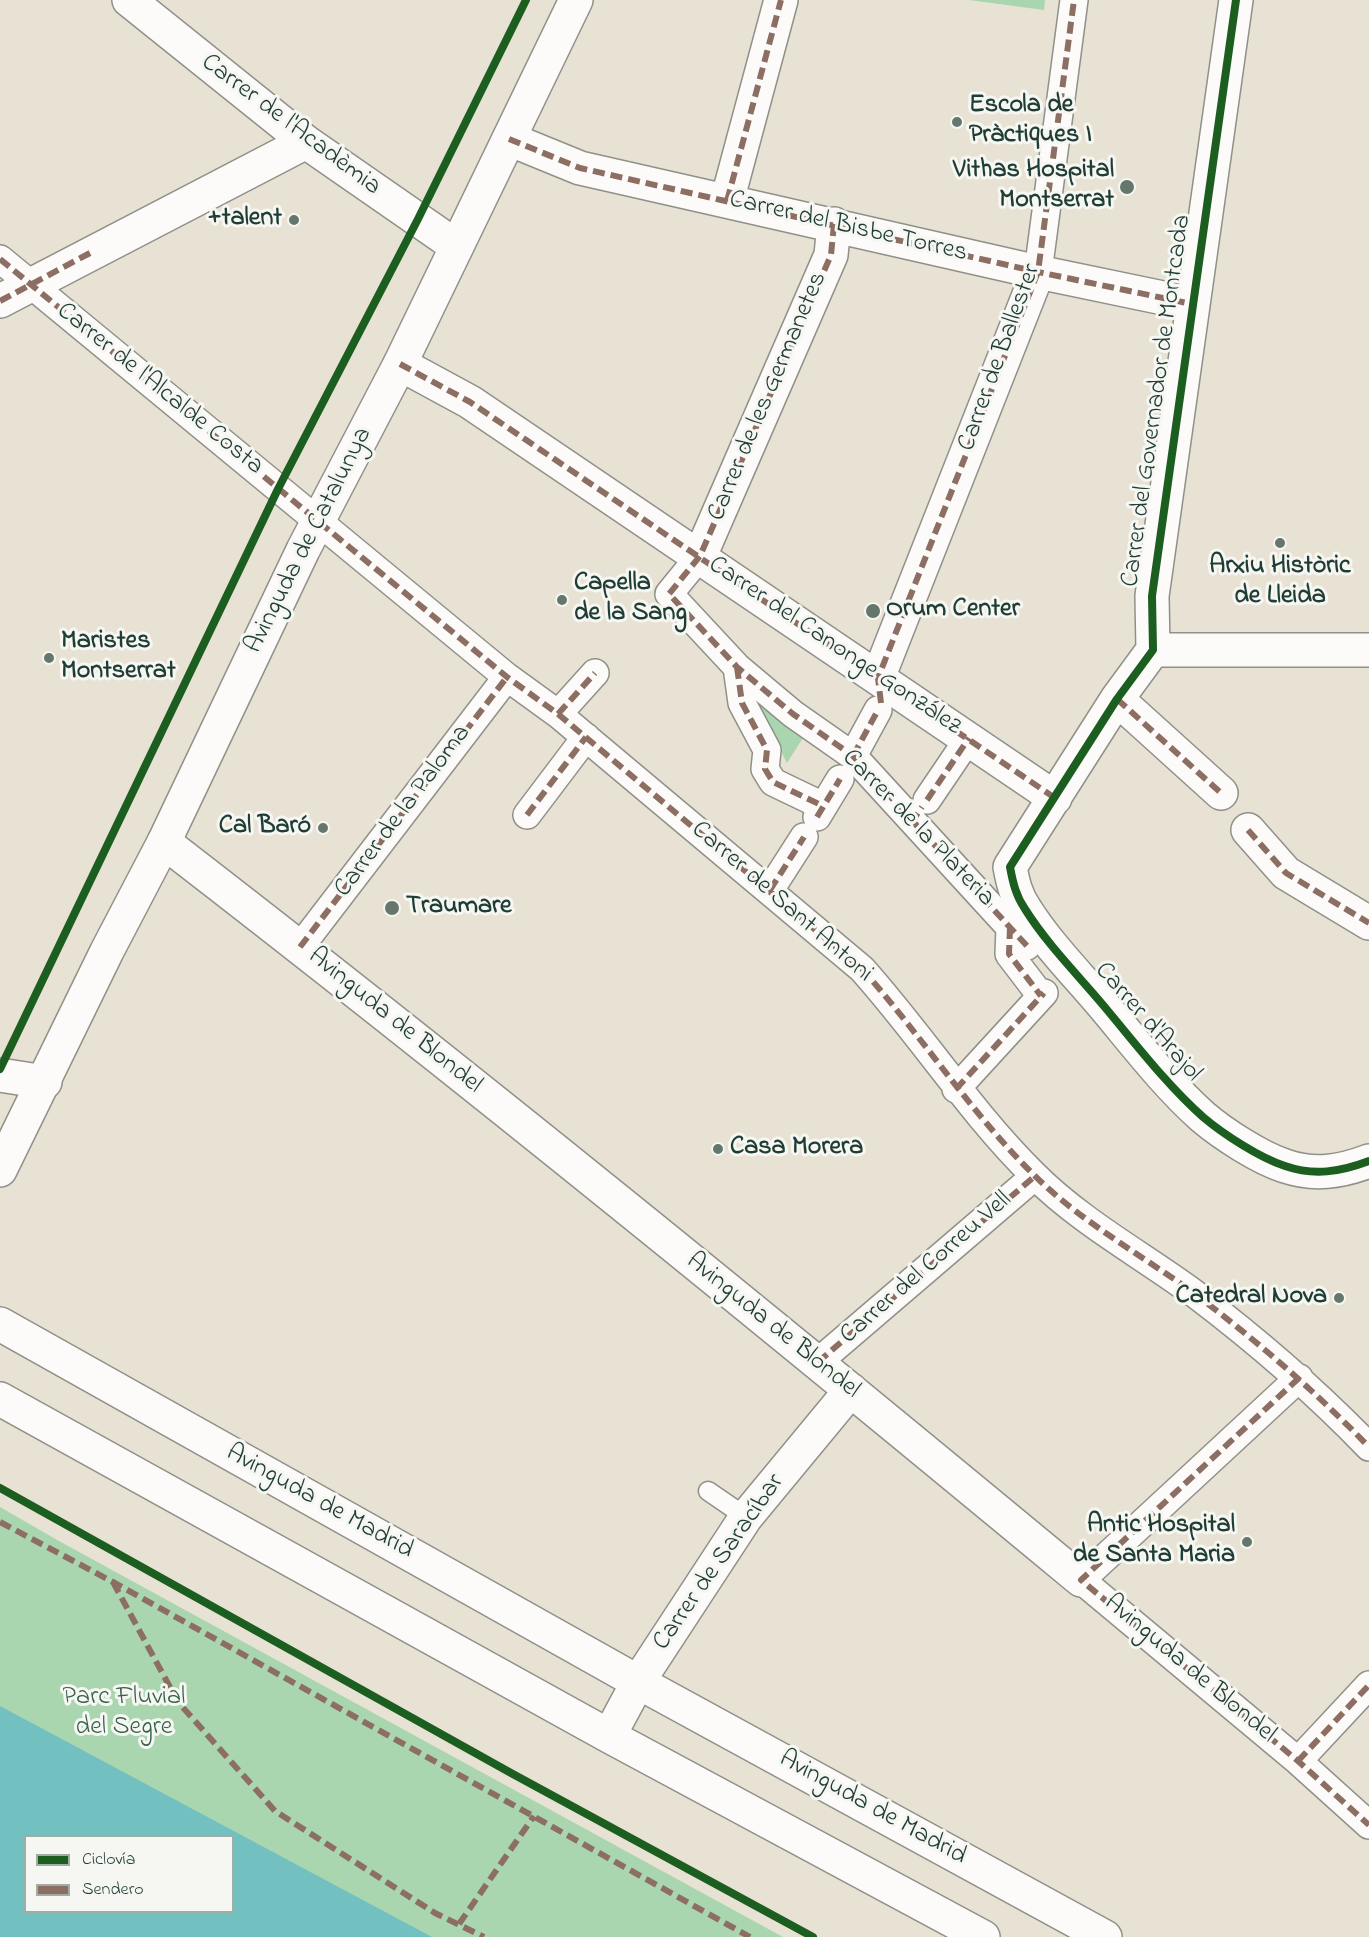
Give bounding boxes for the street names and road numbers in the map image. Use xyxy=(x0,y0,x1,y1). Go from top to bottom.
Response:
street label: Carrer de l'Acadèmia xyxy=(194,48,386,204)
street label: Carrer del Bisbe Torres xyxy=(726,185,970,271)
street label: Carrer del Governador de Montcada xyxy=(1116,213,1200,589)
street label: Carrer de Ballester xyxy=(953,260,1049,456)
street label: Carrer de les Germanetes xyxy=(702,268,836,526)
street label: Carrer de l'Alcalde Costa xyxy=(49,297,269,483)
street label: Avinguda de Catalunya xyxy=(239,423,381,659)
street label: Carrer del Canonge González xyxy=(701,551,967,743)
street label: Carrer de la Paloma xyxy=(329,720,479,904)
street label: Carrer de la Plateria xyxy=(834,744,1000,914)
street label: Carrer de Sant Antoni xyxy=(684,816,878,990)
street label: Avinguda de Blondel xyxy=(301,942,487,1102)
street label: Carrer d'Arajol xyxy=(1087,957,1207,1089)
street label: Carrer del Correu Vell xyxy=(835,1186,1019,1352)
street label: Avinguda de Blondel xyxy=(679,1247,865,1407)
street label: Avinguda de Madrid xyxy=(220,1439,418,1567)
street label: Carrer de Saracíbar xyxy=(647,1469,793,1657)
street label: Avinguda de Blondel xyxy=(1097,1589,1281,1751)
street label: Avinguda de Madrid xyxy=(773,1745,971,1873)

